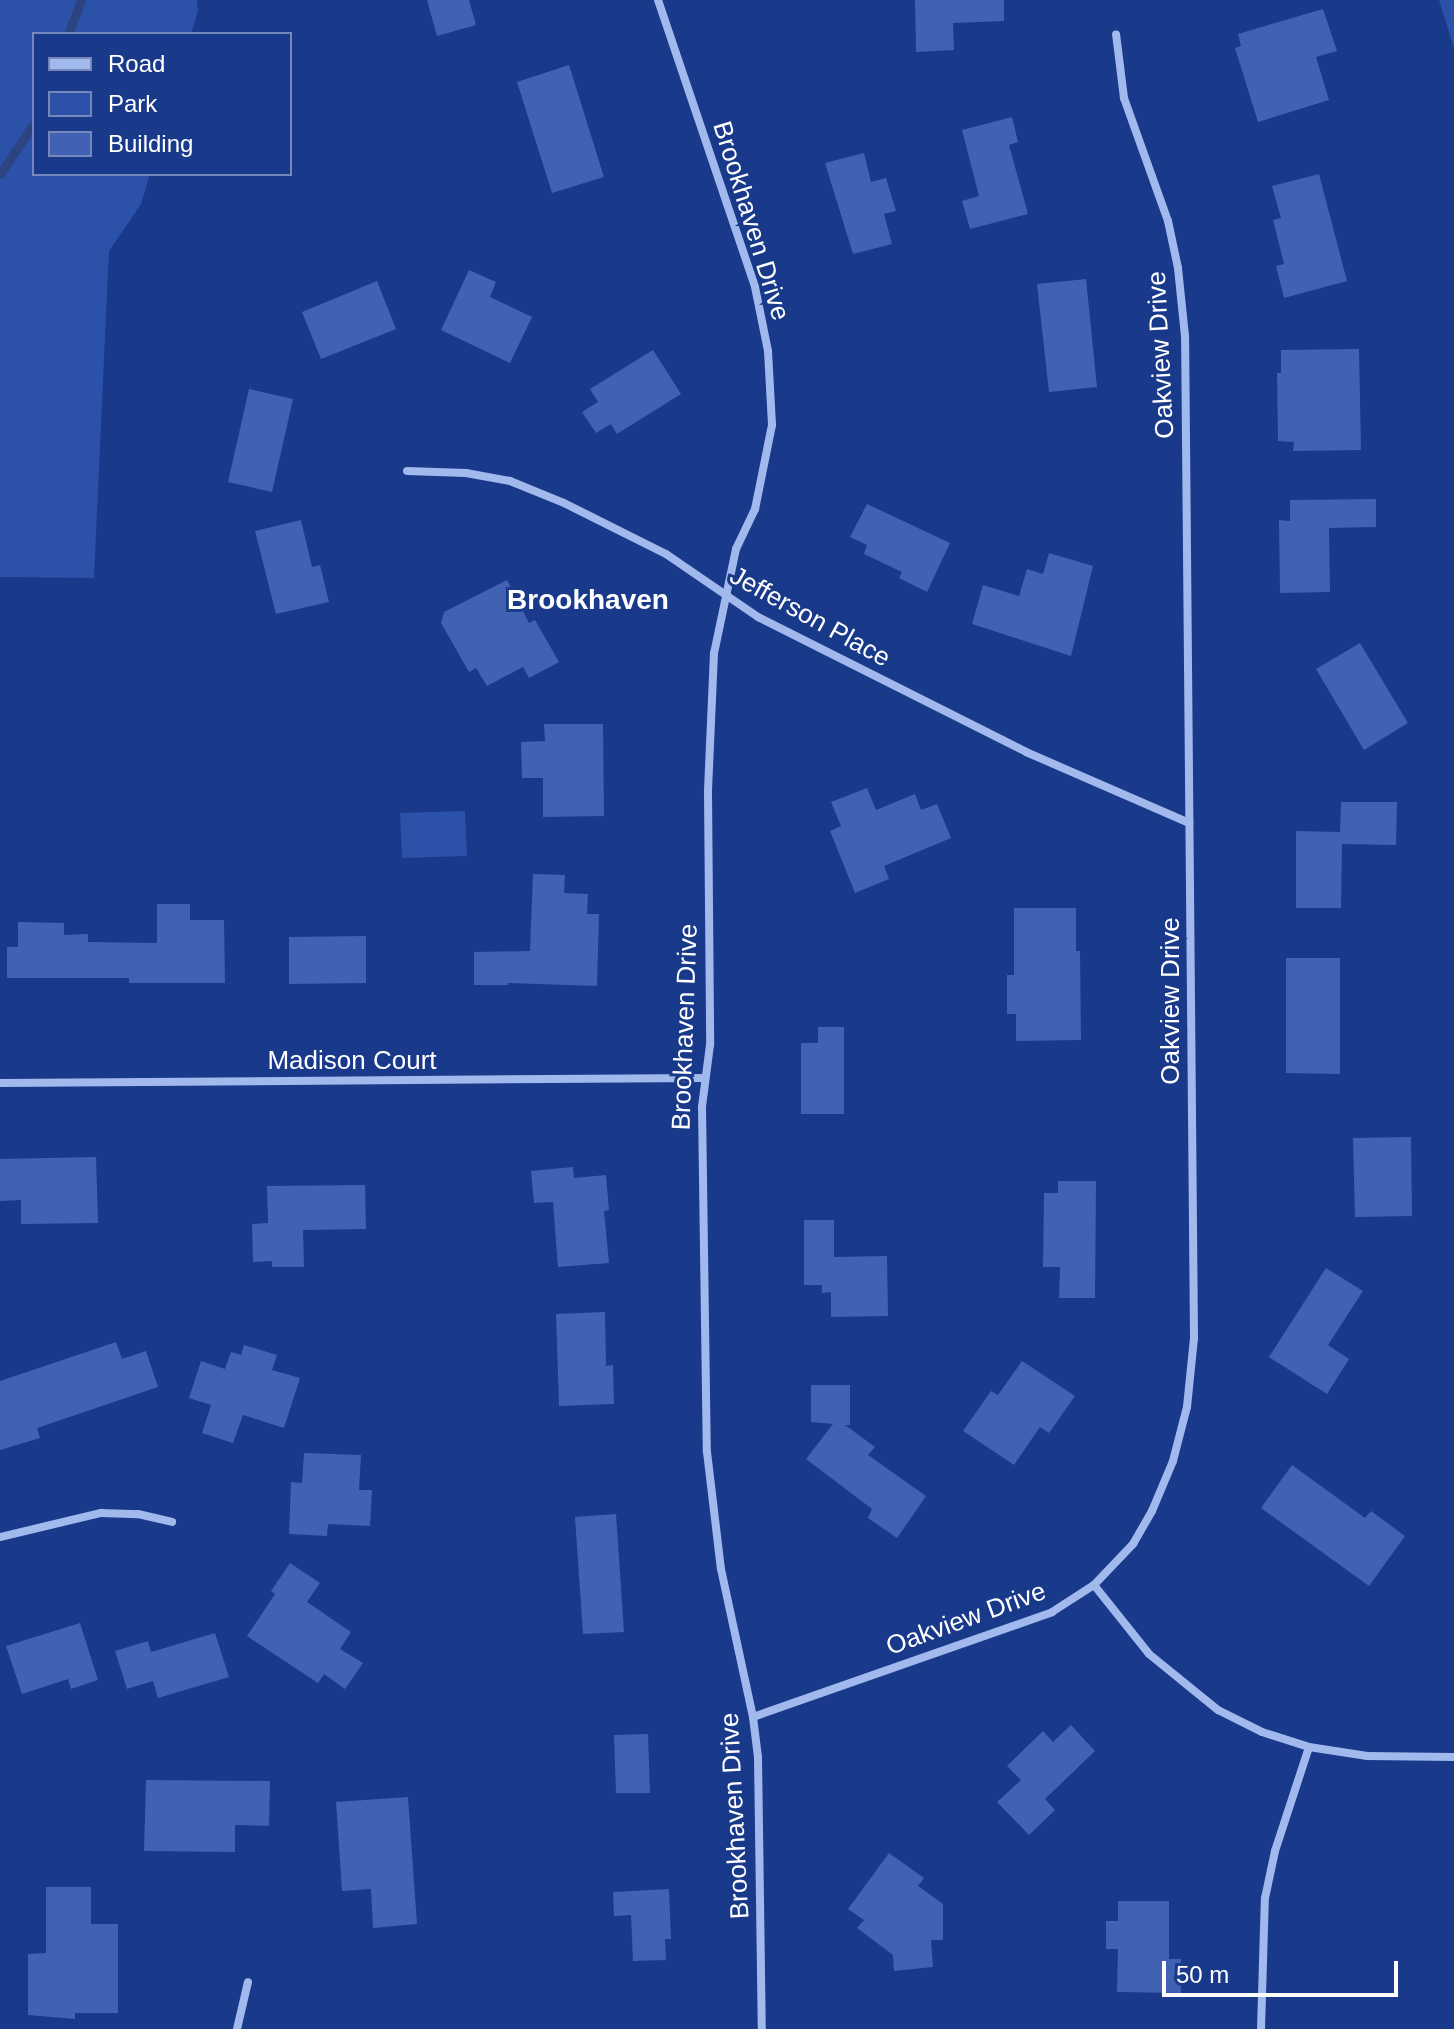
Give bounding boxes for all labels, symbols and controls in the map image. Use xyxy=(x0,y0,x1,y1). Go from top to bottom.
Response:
legend xyxy=(32,32,292,176)
text: Road xyxy=(108,50,165,77)
text: Park xyxy=(108,90,157,117)
street label: Brookhaven Drive xyxy=(706,118,796,324)
text: Building xyxy=(108,130,193,157)
street label: Oakview Drive xyxy=(1141,271,1181,439)
street label: Jefferson Place xyxy=(724,560,896,674)
district label: Brookhaven xyxy=(507,583,669,617)
street label: Oakview Drive xyxy=(1155,917,1187,1085)
street label: Brookhaven Drive xyxy=(666,923,704,1131)
street label: Madison Court xyxy=(267,1045,437,1077)
street label: Oakview Drive xyxy=(882,1576,1050,1662)
street label: Brookhaven Drive xyxy=(714,1712,756,1920)
scale bar xyxy=(1166,1945,1402,1995)
text: 50 m xyxy=(1176,1961,1229,1988)

